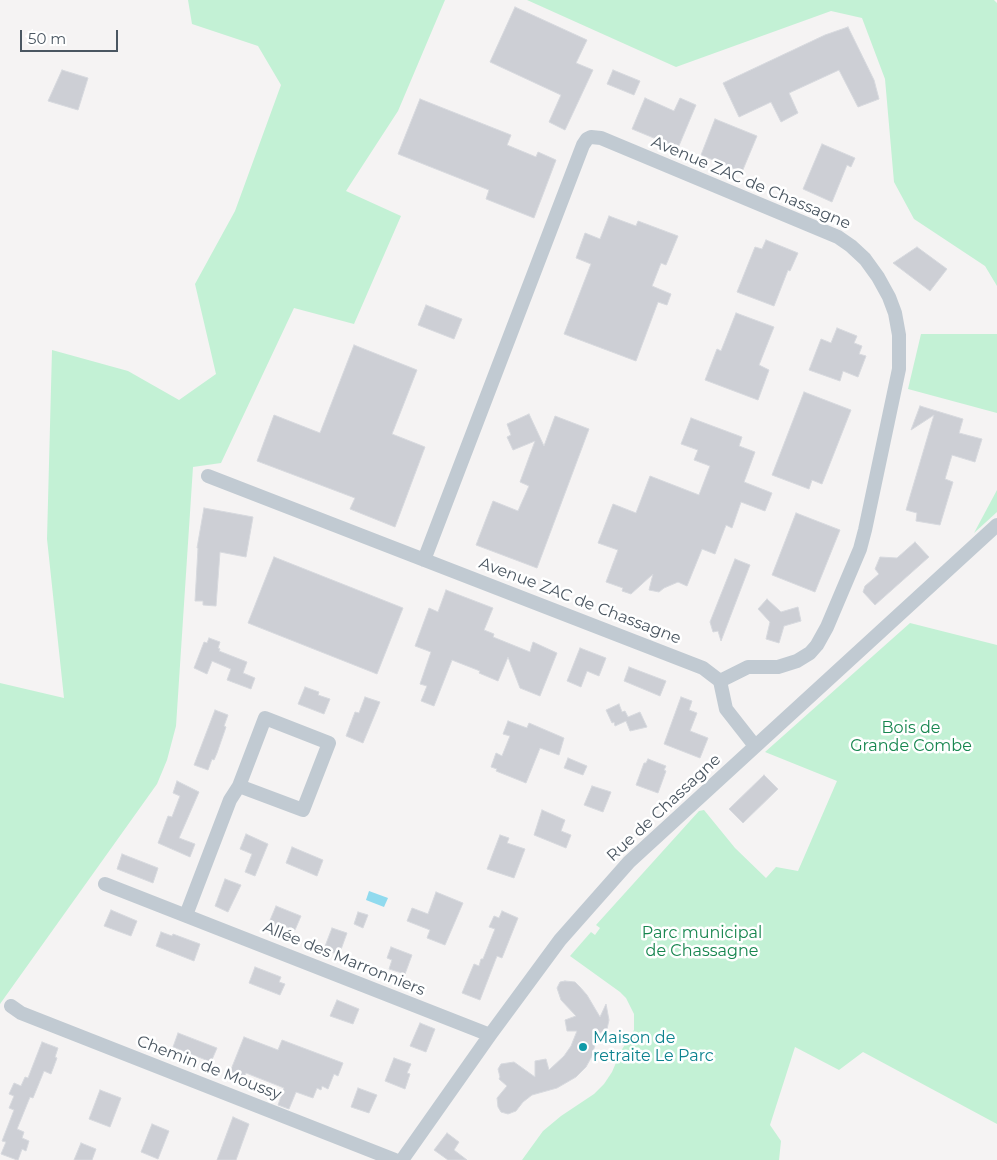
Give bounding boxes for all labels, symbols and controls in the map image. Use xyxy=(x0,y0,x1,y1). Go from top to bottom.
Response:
scale bar xyxy=(22,20,120,52)
text: 50 m xyxy=(28,29,66,48)
street label: Avenue ZAC de Chassagne xyxy=(648,132,854,234)
street label: Avenue ZAC de Chassagne xyxy=(476,554,684,648)
park label: Bois de Grande Combe xyxy=(850,718,972,756)
street label: Rue de Chassagne xyxy=(603,750,725,866)
street label: Allée des Marronniers xyxy=(260,918,428,1000)
park label: Parc municipal de Chassagne xyxy=(642,923,762,961)
place label: Maison de retraite Le Parc xyxy=(593,1028,714,1066)
street label: Chemin de Moussy xyxy=(134,1032,284,1104)
marker: Maison de retraite Le Parc xyxy=(577,1041,589,1053)

